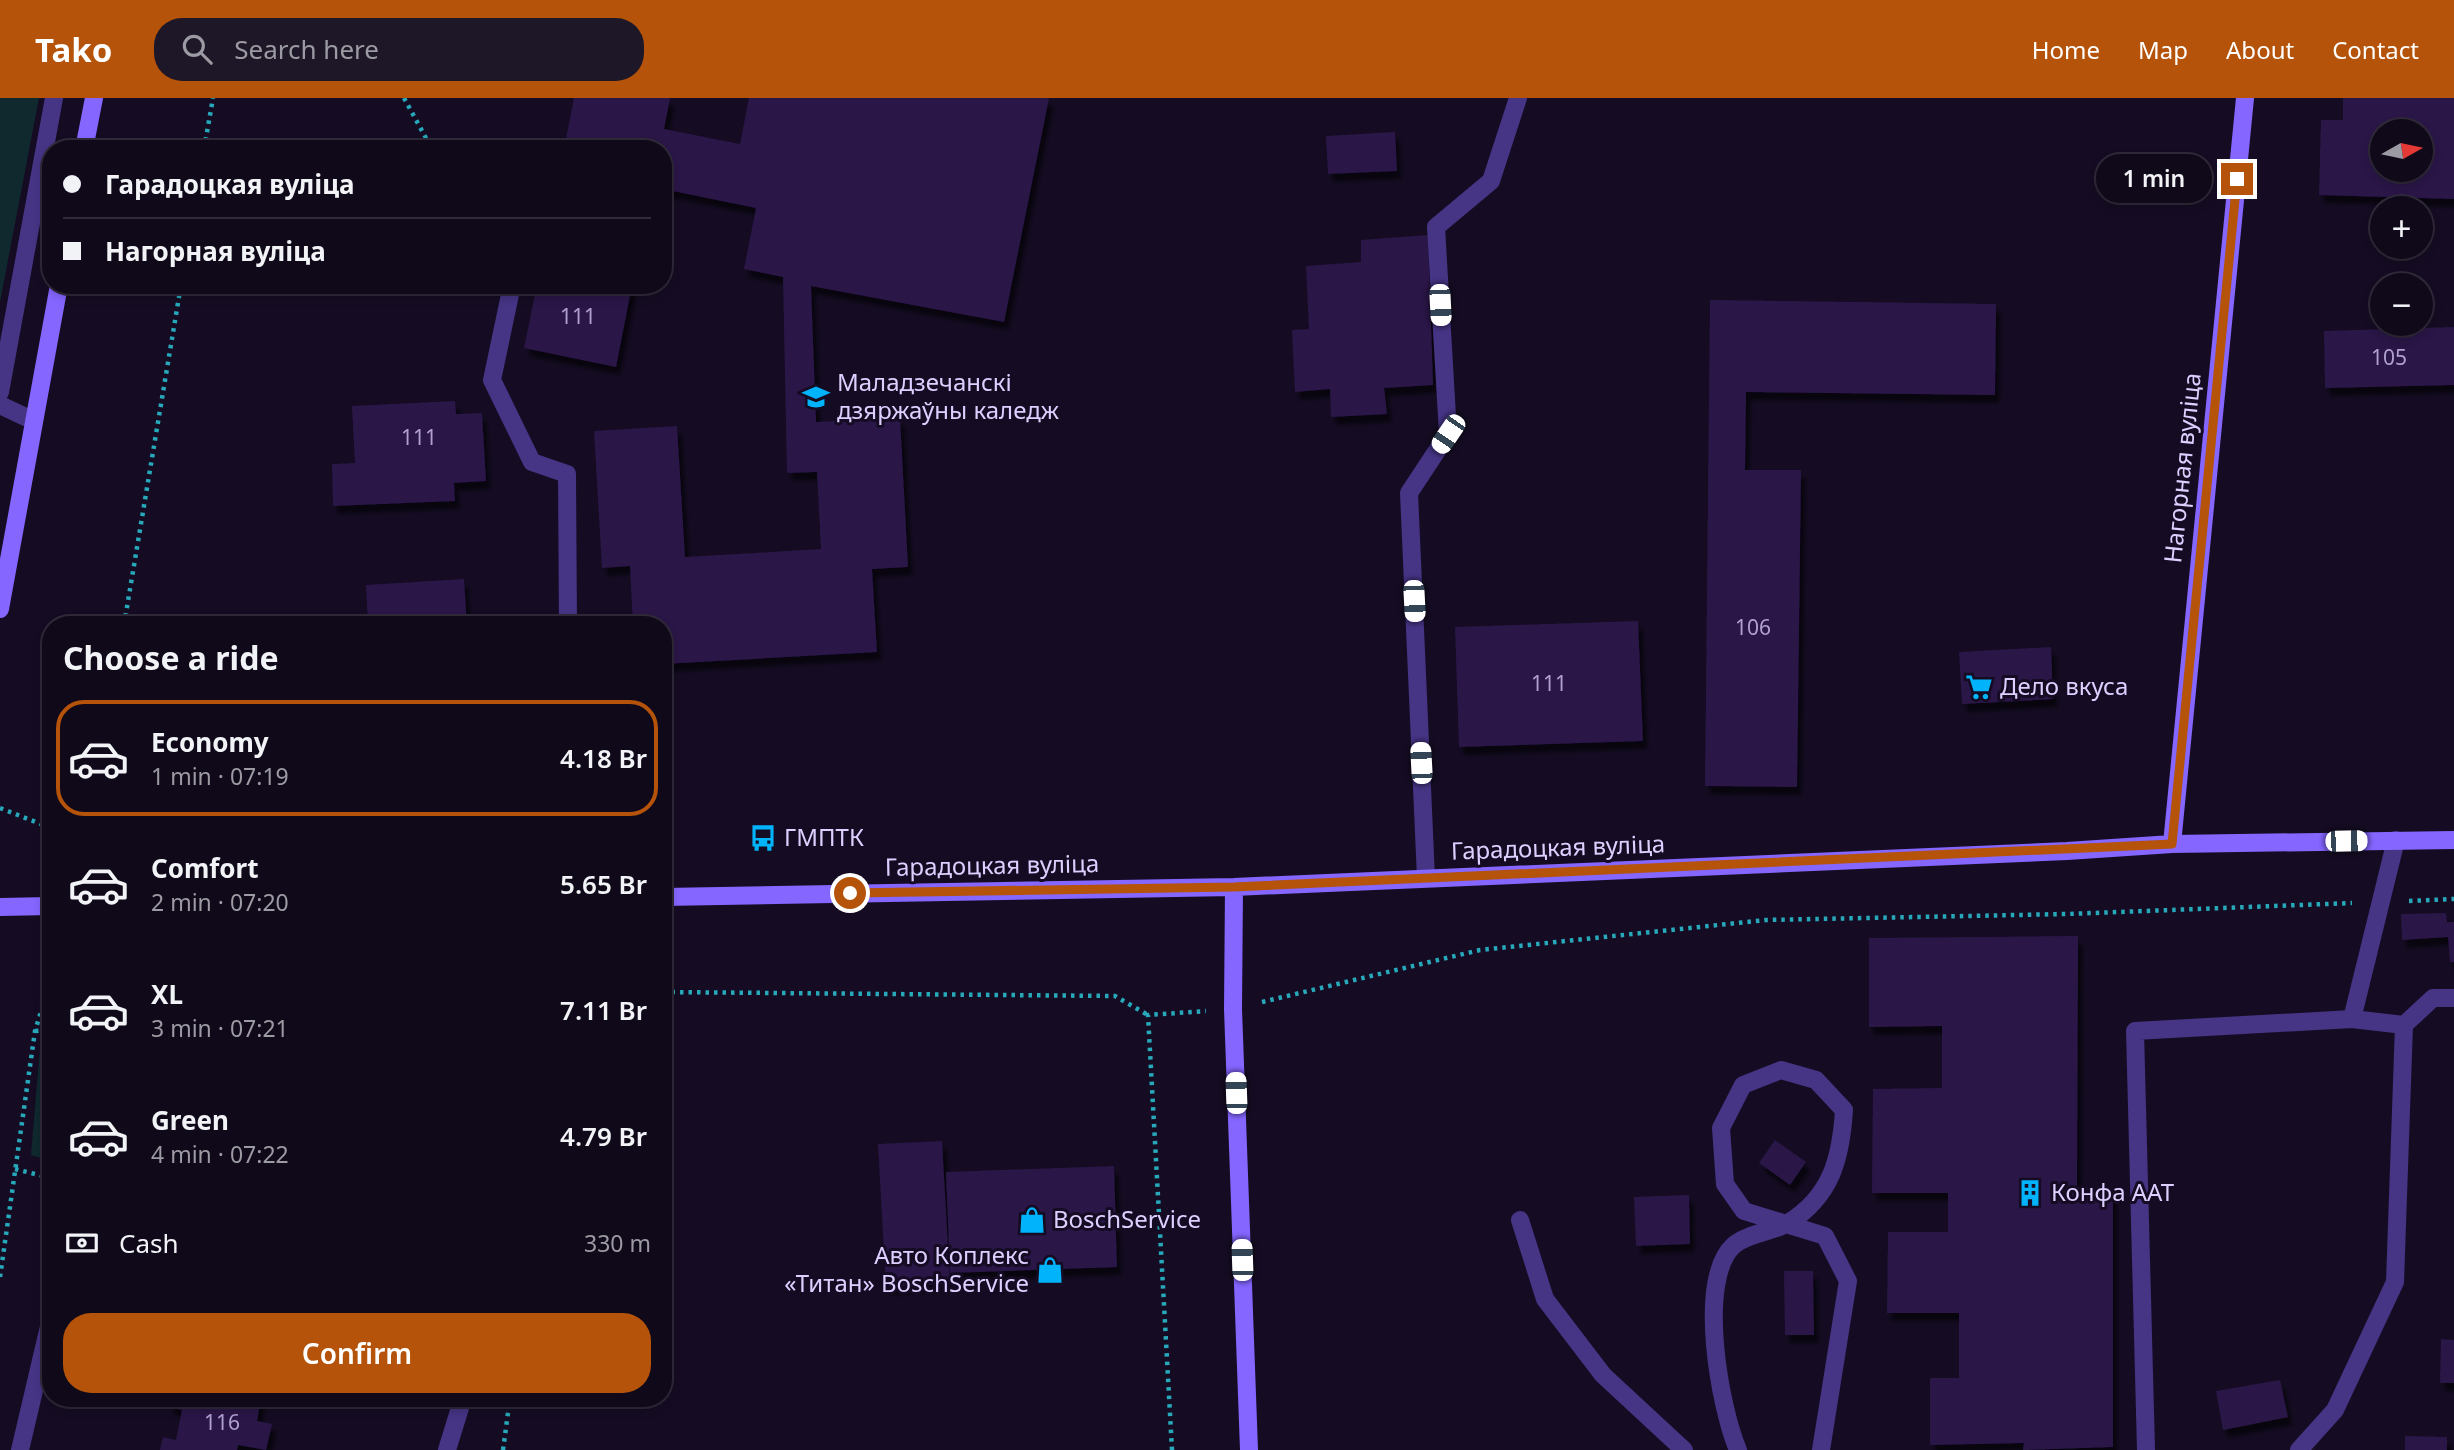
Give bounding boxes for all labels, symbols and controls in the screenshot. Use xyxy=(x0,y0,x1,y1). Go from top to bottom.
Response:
search box xyxy=(154,18,644,81)
text: Tako xyxy=(35,27,112,72)
icon: search xyxy=(178,30,216,68)
text: Search here xyxy=(234,31,379,67)
text: Home xyxy=(2032,33,2100,66)
text: Map xyxy=(2138,33,2188,66)
text: About xyxy=(2226,33,2294,66)
text: Contact xyxy=(2332,33,2419,66)
north arrow xyxy=(2370,119,2432,182)
map controls xyxy=(2370,119,2433,336)
callout: 1 min xyxy=(2097,154,2212,204)
text: 1 min xyxy=(2123,162,2185,194)
route end xyxy=(2221,163,2253,195)
text: Гарадоцкая вуліца xyxy=(105,166,355,202)
button: + xyxy=(2370,196,2433,259)
text: Нагорная вуліца xyxy=(105,233,326,269)
button: − xyxy=(2370,273,2433,336)
car xyxy=(1429,283,1452,327)
house number: 111 xyxy=(560,302,596,330)
house number: 105 xyxy=(2371,343,2407,371)
place label: Маладзечанскі дзяржаўны каледж xyxy=(837,365,1060,426)
street label: Нагорная вуліца xyxy=(2155,371,2208,565)
school or university icon: Маладзечанскі дзяржаўны каледж xyxy=(801,382,831,412)
car xyxy=(1428,411,1469,457)
house number: 111 xyxy=(401,423,437,451)
car xyxy=(1403,579,1426,623)
house number: 106 xyxy=(1735,613,1771,641)
text: Choose a ride xyxy=(63,636,279,679)
house number: 111 xyxy=(1531,669,1567,697)
place label: Дело вкуса xyxy=(2000,669,2128,702)
supermarket icon: Дело вкуса xyxy=(1964,672,1994,702)
text: Economy xyxy=(151,724,269,760)
icon: car xyxy=(67,727,130,790)
text: 4.18 Br xyxy=(560,740,647,776)
car xyxy=(1410,741,1433,785)
text: 1 min · 07:19 xyxy=(151,760,289,792)
place label: ГМПТК xyxy=(784,820,864,853)
bus stop icon: ГМПТК xyxy=(748,823,778,853)
street label: Гарадоцкая вуліца xyxy=(1450,826,1666,867)
car xyxy=(2325,830,2368,852)
street label: Гарадоцкая вуліца xyxy=(885,846,1099,883)
text: Comfort xyxy=(151,850,259,886)
icon: car xyxy=(67,853,130,916)
text: 5.65 Br xyxy=(560,866,647,902)
route start xyxy=(834,877,866,909)
text: 2 min · 07:20 xyxy=(151,886,289,918)
text: XL xyxy=(151,976,183,1012)
icon: car xyxy=(67,979,130,1042)
text: 7.11 Br xyxy=(560,992,647,1028)
text: 3 min · 07:21 xyxy=(151,1012,289,1044)
car xyxy=(1225,1072,1248,1114)
text: Green xyxy=(151,1102,229,1138)
icon: car xyxy=(67,1105,130,1168)
text: 4.79 Br xyxy=(560,1118,647,1154)
text: 4 min · 07:22 xyxy=(151,1138,289,1170)
place label: Конфа ААТ xyxy=(2051,1175,2175,1208)
building icon: Конфа ААТ xyxy=(2015,1178,2045,1208)
place label: BoschService xyxy=(1053,1202,1201,1235)
shop icon: BoschService xyxy=(1017,1205,1047,1235)
icon: cash xyxy=(63,1224,101,1262)
text: Cash xyxy=(119,1225,179,1261)
text: 330 m xyxy=(584,1227,651,1259)
place label: Авто Коплекс «Титан» BoschService xyxy=(784,1238,1029,1299)
car xyxy=(1231,1239,1254,1281)
shop icon: Авто Коплекс «Титан» BoschService xyxy=(1035,1255,1065,1285)
button: Confirm xyxy=(63,1313,651,1393)
house number: 116 xyxy=(204,1408,240,1436)

